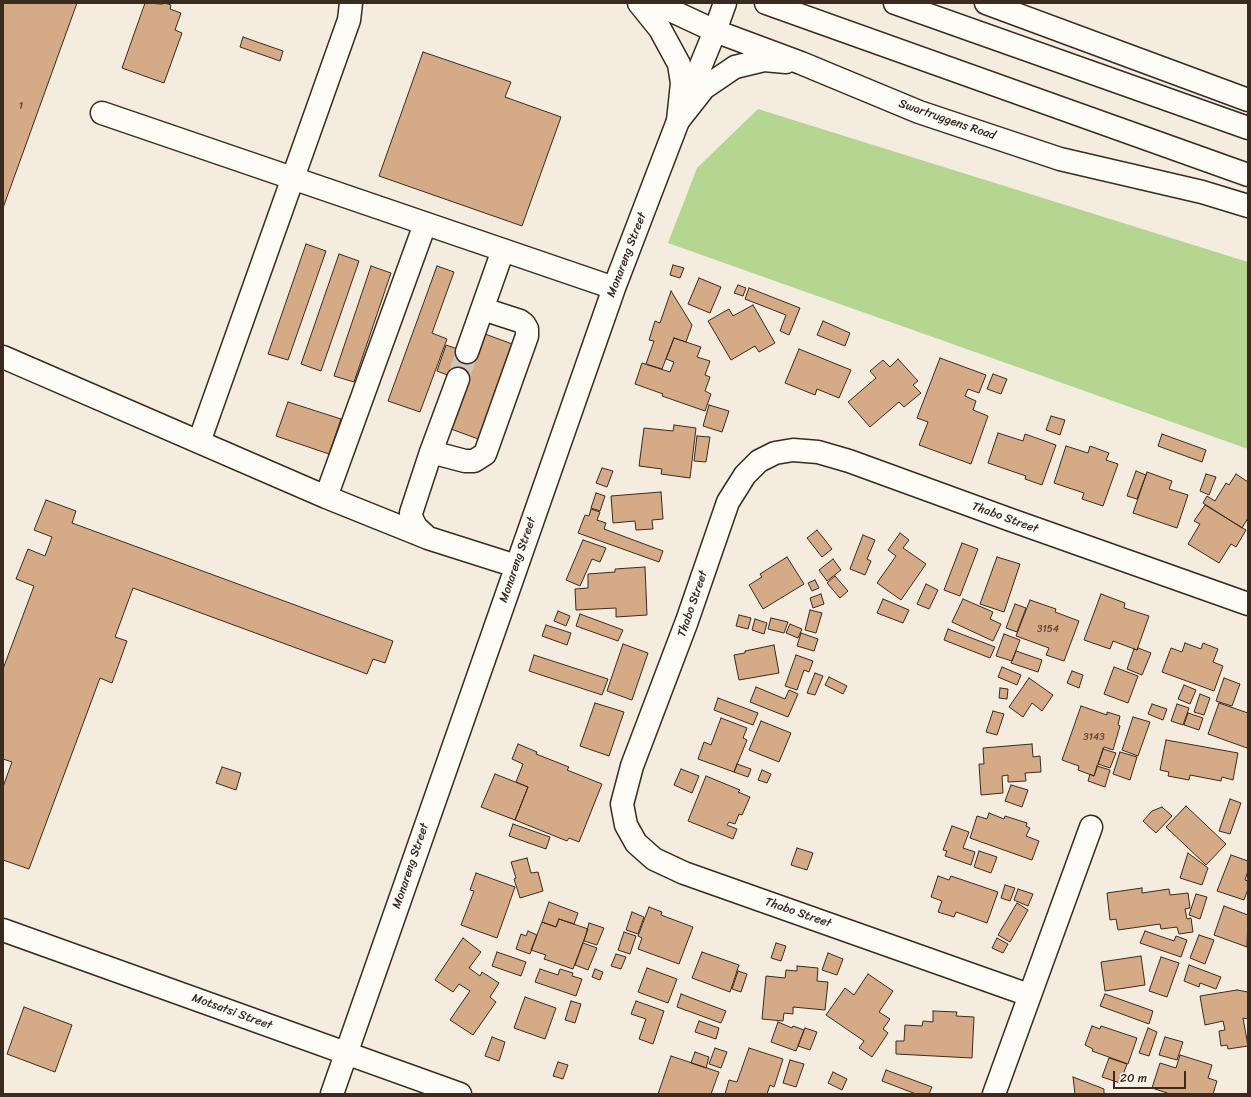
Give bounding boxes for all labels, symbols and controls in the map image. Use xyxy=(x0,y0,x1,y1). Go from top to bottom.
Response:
street label: Swartruggens Road xyxy=(897,97,997,143)
house number: 1 xyxy=(19,100,23,112)
street label: Monareng Street xyxy=(604,211,650,299)
street label: Thabo Street xyxy=(970,499,1040,537)
street label: Monareng Street xyxy=(497,515,539,605)
street label: Thabo Street xyxy=(675,569,711,639)
house number: 3154 xyxy=(1037,623,1059,635)
house number: 3143 xyxy=(1083,731,1105,743)
street label: Monareng Street xyxy=(390,821,432,911)
street label: Thabo Street xyxy=(763,895,833,931)
street label: Motsatsi Street xyxy=(190,991,274,1033)
scale bar xyxy=(1115,1063,1188,1089)
text: 20 m xyxy=(1120,1067,1147,1089)

